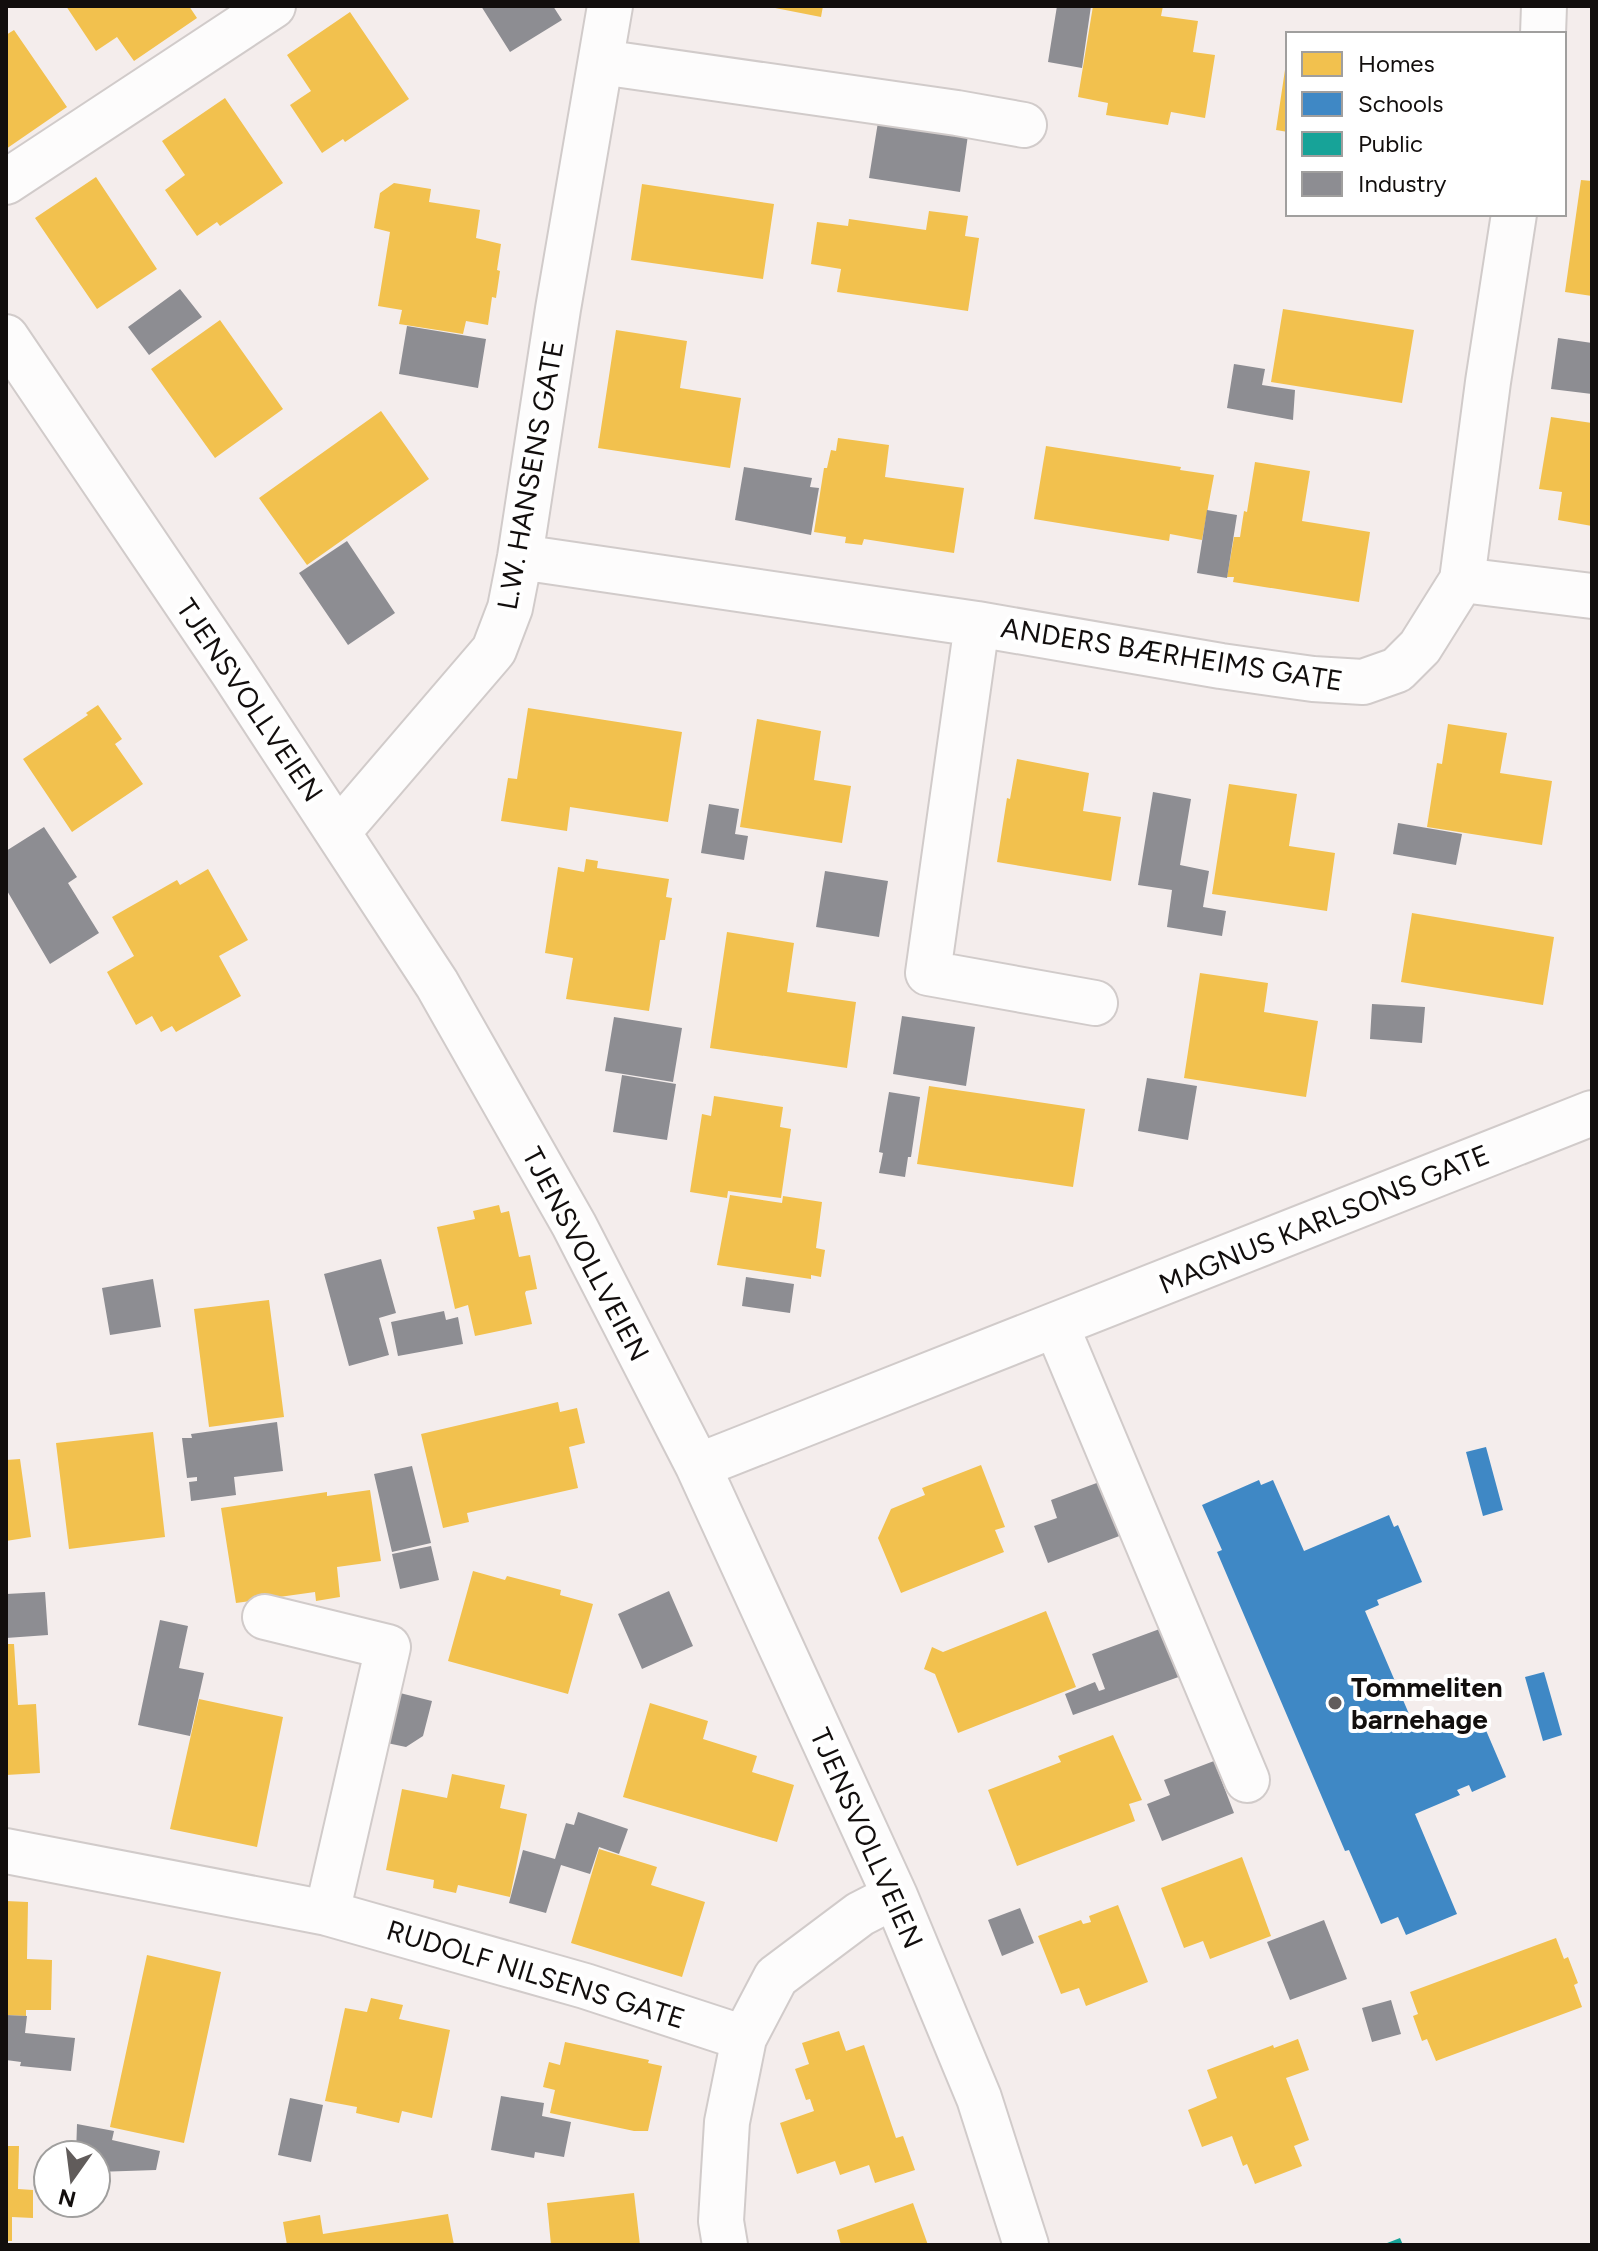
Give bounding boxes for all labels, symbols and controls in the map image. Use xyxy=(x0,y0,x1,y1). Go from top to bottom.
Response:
legend xyxy=(1286,32,1566,216)
text: Homes xyxy=(1358,49,1435,78)
text: Schools xyxy=(1358,89,1443,118)
text: Public xyxy=(1358,129,1423,158)
text: Industry xyxy=(1358,169,1447,198)
street label: L.W. HANSENS GATE xyxy=(490,338,570,612)
street label: TJENSVOLLVEIEN xyxy=(170,592,330,808)
street label: ANDERS BÆRHEIMS GATE xyxy=(999,610,1345,698)
street label: MAGNUS KARLSONS GATE xyxy=(1154,1137,1494,1301)
street label: TJENSVOLLVEIEN xyxy=(515,1141,657,1367)
place label: Tommeliten barnehage xyxy=(1351,1670,1503,1736)
marker: Tommeliten barnehage xyxy=(1326,1694,1344,1712)
street label: TJENSVOLLVEIEN xyxy=(803,1723,931,1953)
street label: RUDOLF NILSENS GATE xyxy=(383,1912,689,2036)
north arrow xyxy=(32,2139,112,2219)
text: N xyxy=(56,2183,79,2213)

